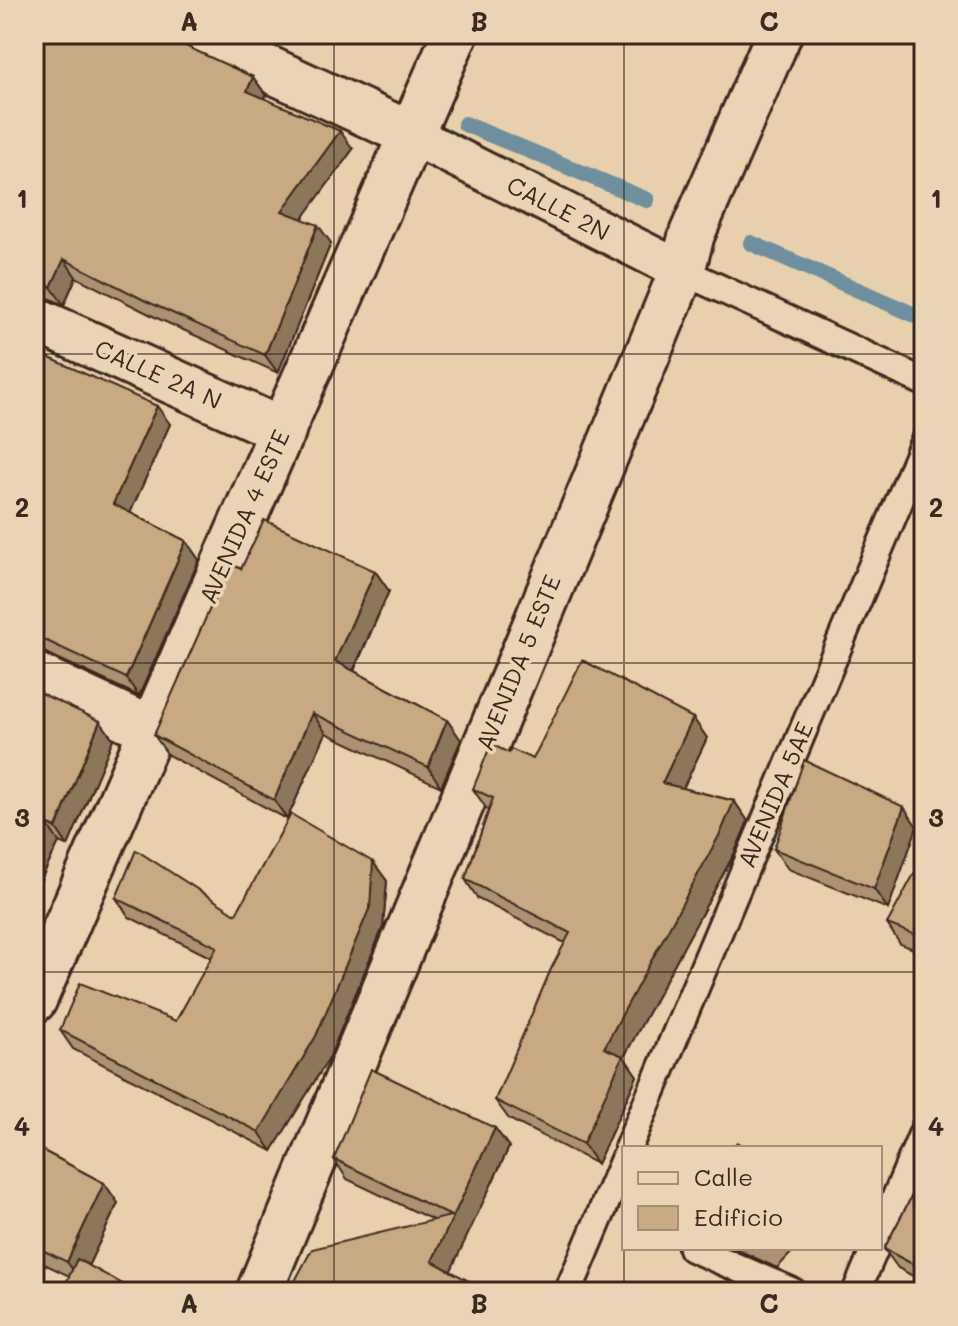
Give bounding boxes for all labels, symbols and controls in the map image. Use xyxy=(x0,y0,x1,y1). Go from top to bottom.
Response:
text: A xyxy=(180,4,198,38)
text: B xyxy=(470,4,488,38)
text: C xyxy=(759,4,779,38)
street label: CALLE 2N xyxy=(502,169,615,247)
text: 1 xyxy=(16,181,28,215)
text: 1 xyxy=(930,181,942,215)
street label: CALLE 2A N xyxy=(90,332,227,415)
street label: AVENIDA 4 ESTE xyxy=(191,425,296,608)
text: 2 xyxy=(15,490,29,524)
text: 2 xyxy=(929,490,943,524)
street label: AVENIDA 5 ESTE xyxy=(468,570,567,755)
street label: AVENIDA 5AE xyxy=(730,717,819,872)
text: 3 xyxy=(14,800,30,834)
text: 3 xyxy=(928,800,944,834)
text: 4 xyxy=(14,1109,30,1143)
text: 4 xyxy=(928,1109,944,1143)
legend xyxy=(622,1146,882,1250)
text: Calle xyxy=(694,1161,753,1192)
text: Edificio xyxy=(694,1201,783,1232)
text: A xyxy=(180,1286,198,1320)
text: B xyxy=(470,1286,488,1320)
text: C xyxy=(759,1286,779,1320)

